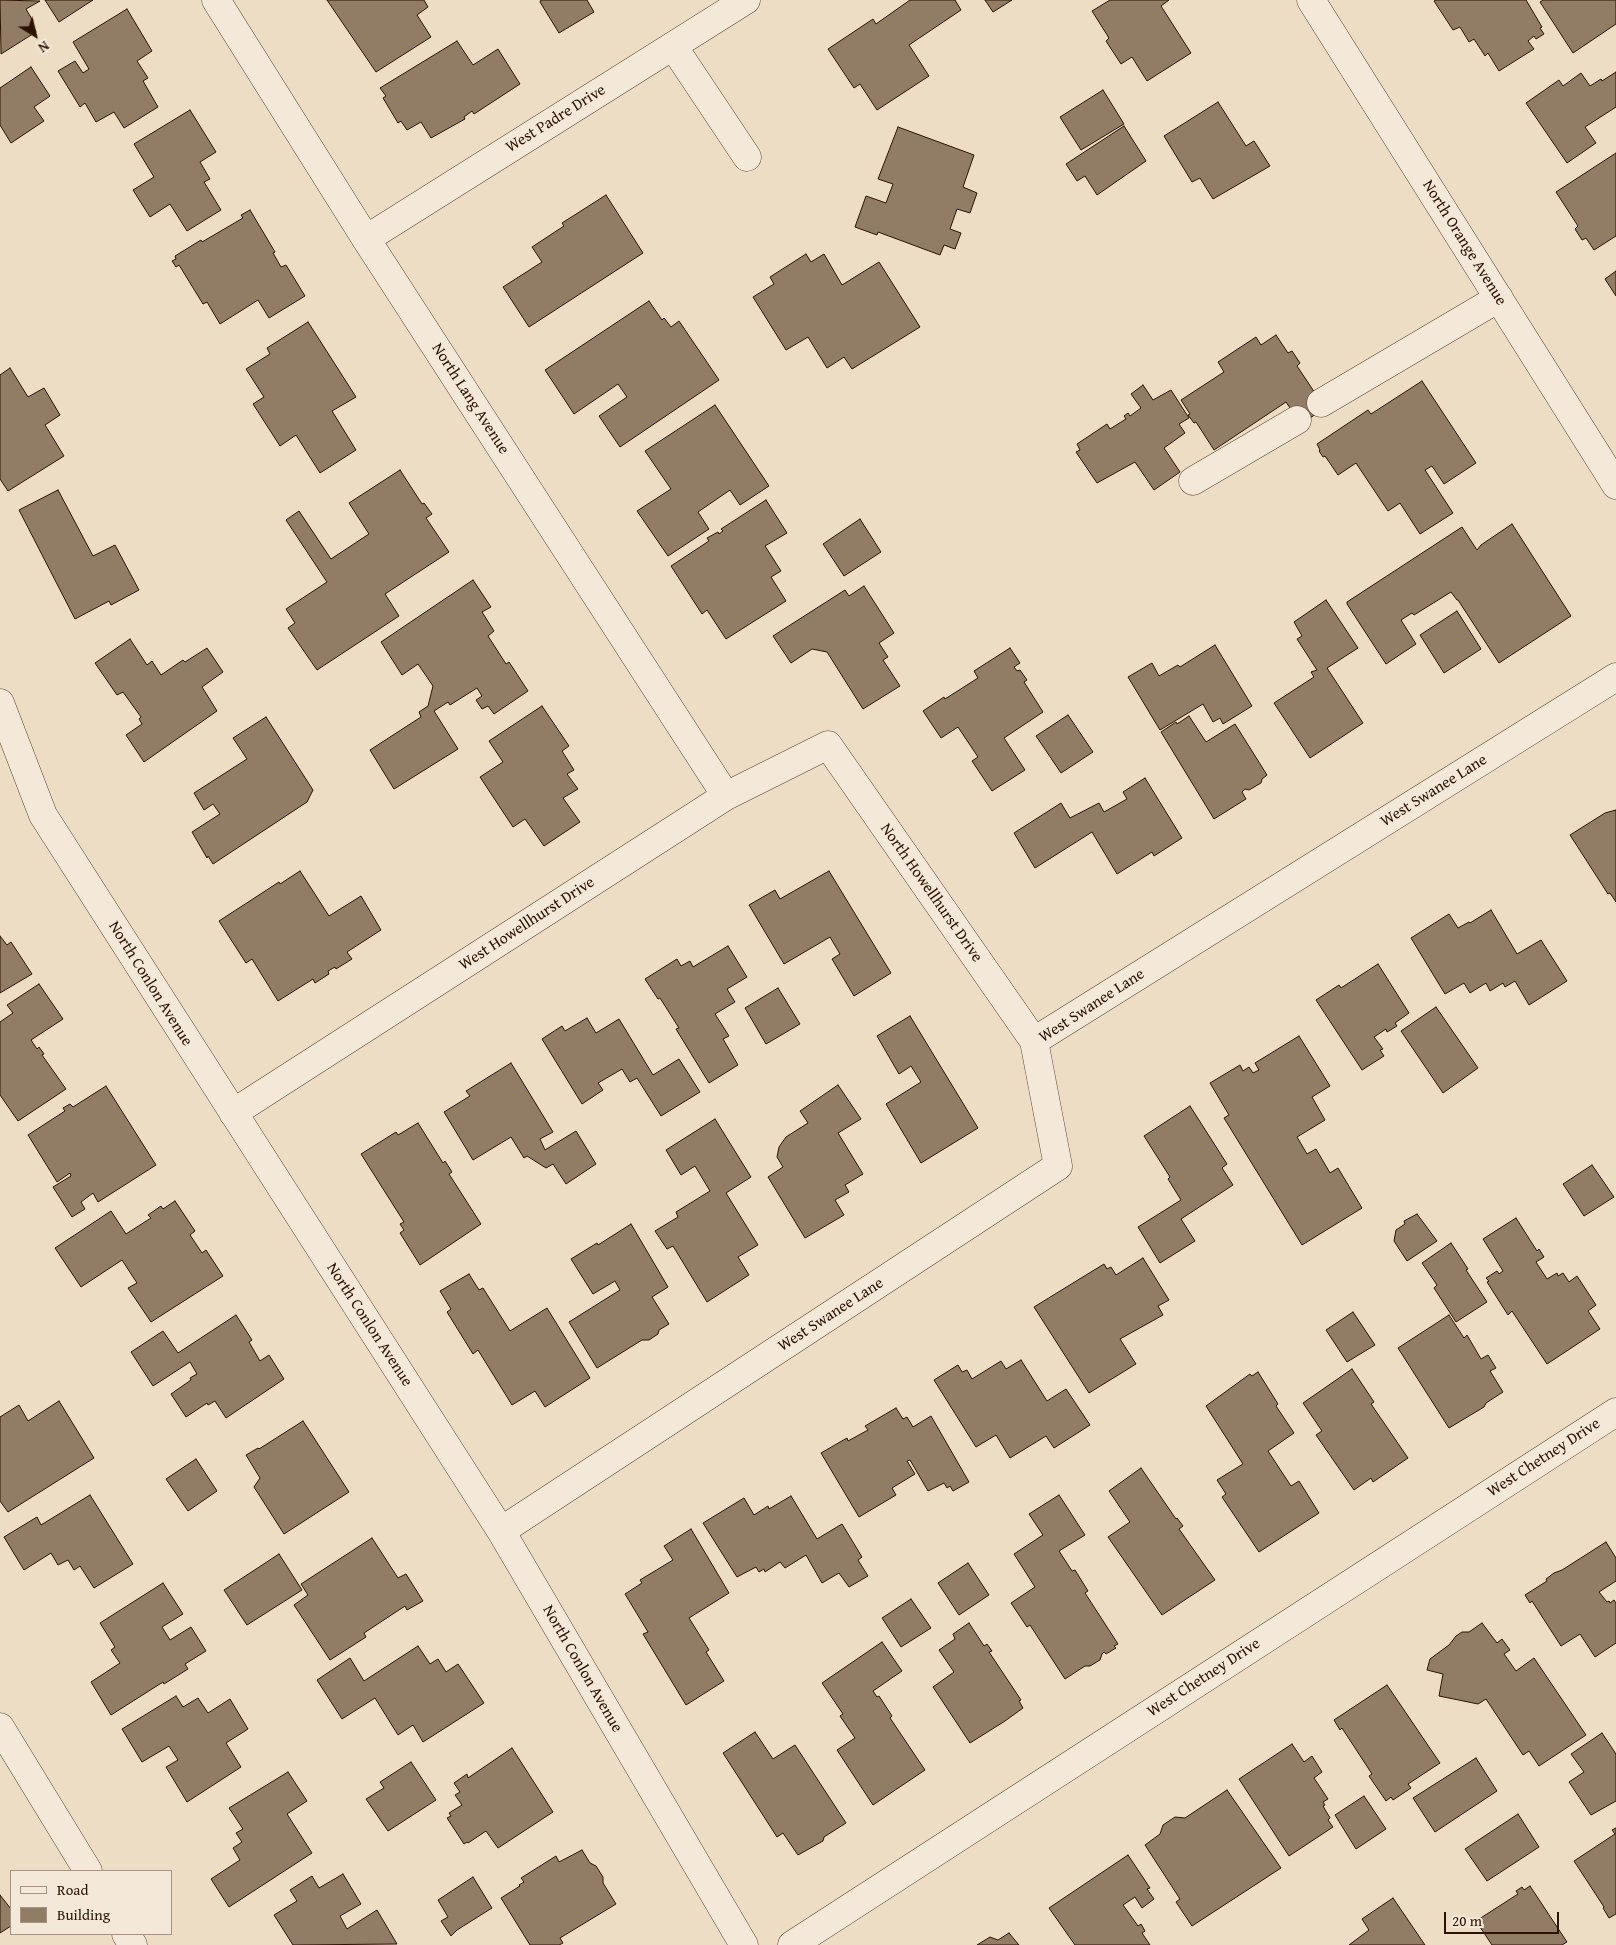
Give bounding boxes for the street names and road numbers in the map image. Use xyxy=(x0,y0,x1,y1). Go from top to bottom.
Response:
street label: West Padre Drive xyxy=(503,81,609,157)
street label: North Orange Avenue xyxy=(1418,177,1510,309)
street label: North Lang Avenue xyxy=(427,340,513,458)
street label: West Swanee Lane xyxy=(1377,751,1491,831)
street label: North Howellhurst Drive xyxy=(876,820,986,966)
street label: West Howellhurst Drive xyxy=(456,873,598,975)
street label: North Conlon Avenue xyxy=(104,918,196,1050)
street label: West Swanee Lane xyxy=(1036,965,1148,1047)
street label: North Conlon Avenue xyxy=(322,1260,416,1390)
street label: West Swanee Lane xyxy=(775,1274,887,1356)
street label: West Chetney Drive xyxy=(1484,1414,1604,1502)
street label: North Conlon Avenue xyxy=(538,1602,626,1736)
street label: West Chetney Drive xyxy=(1144,1634,1264,1722)

